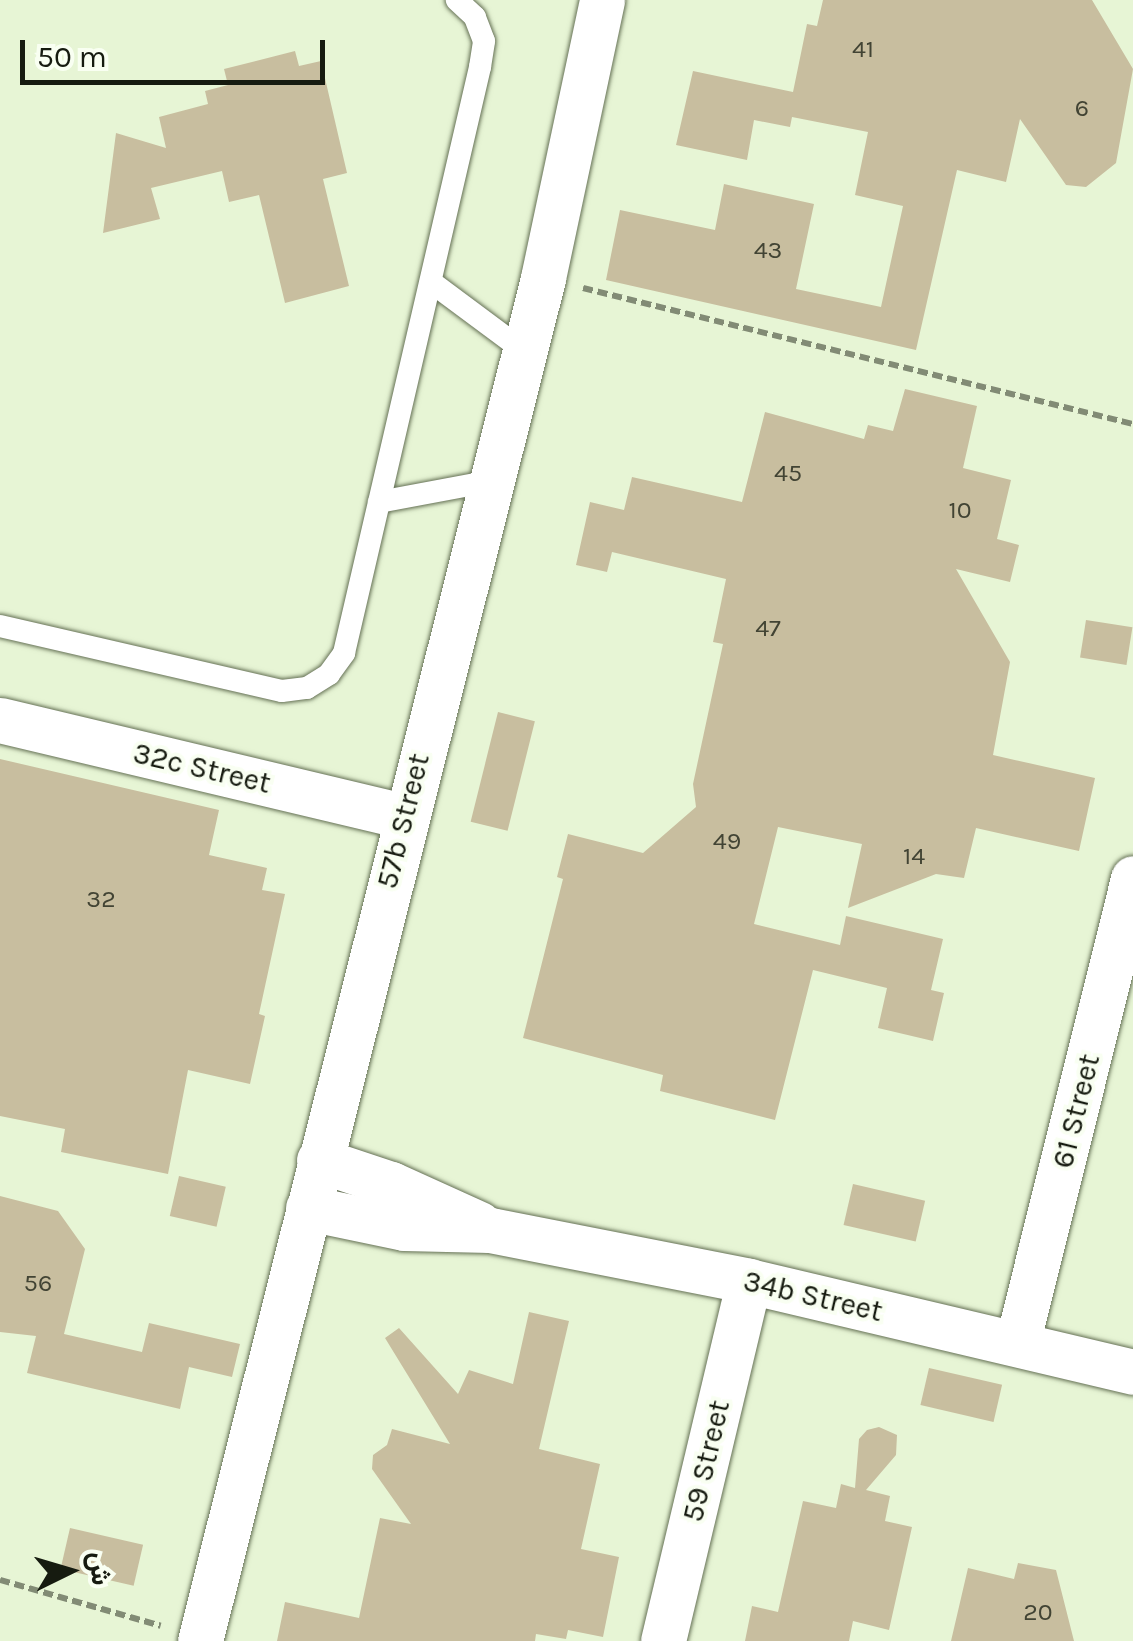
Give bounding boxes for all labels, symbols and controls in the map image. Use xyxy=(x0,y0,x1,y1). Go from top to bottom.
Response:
scale bar xyxy=(25,20,330,82)
house number: 41 xyxy=(852,34,874,64)
text: 50 m xyxy=(37,39,107,75)
house number: 6 xyxy=(1075,93,1089,123)
house number: 43 xyxy=(754,235,782,265)
house number: 45 xyxy=(774,458,802,488)
house number: 10 xyxy=(948,495,972,525)
house number: 47 xyxy=(755,613,781,643)
street label: 32c Street xyxy=(130,735,274,801)
street label: 57b Street xyxy=(369,750,437,892)
house number: 49 xyxy=(713,826,741,856)
house number: 14 xyxy=(903,841,925,871)
house number: 32 xyxy=(86,884,116,914)
street label: 61 Street xyxy=(1044,1050,1108,1172)
street label: 34b Street xyxy=(740,1263,886,1329)
house number: 56 xyxy=(24,1268,52,1298)
street label: 59 Street xyxy=(675,1397,737,1525)
north arrow xyxy=(20,1521,120,1621)
text: ش xyxy=(82,1550,118,1587)
house number: 20 xyxy=(1023,1597,1053,1627)

